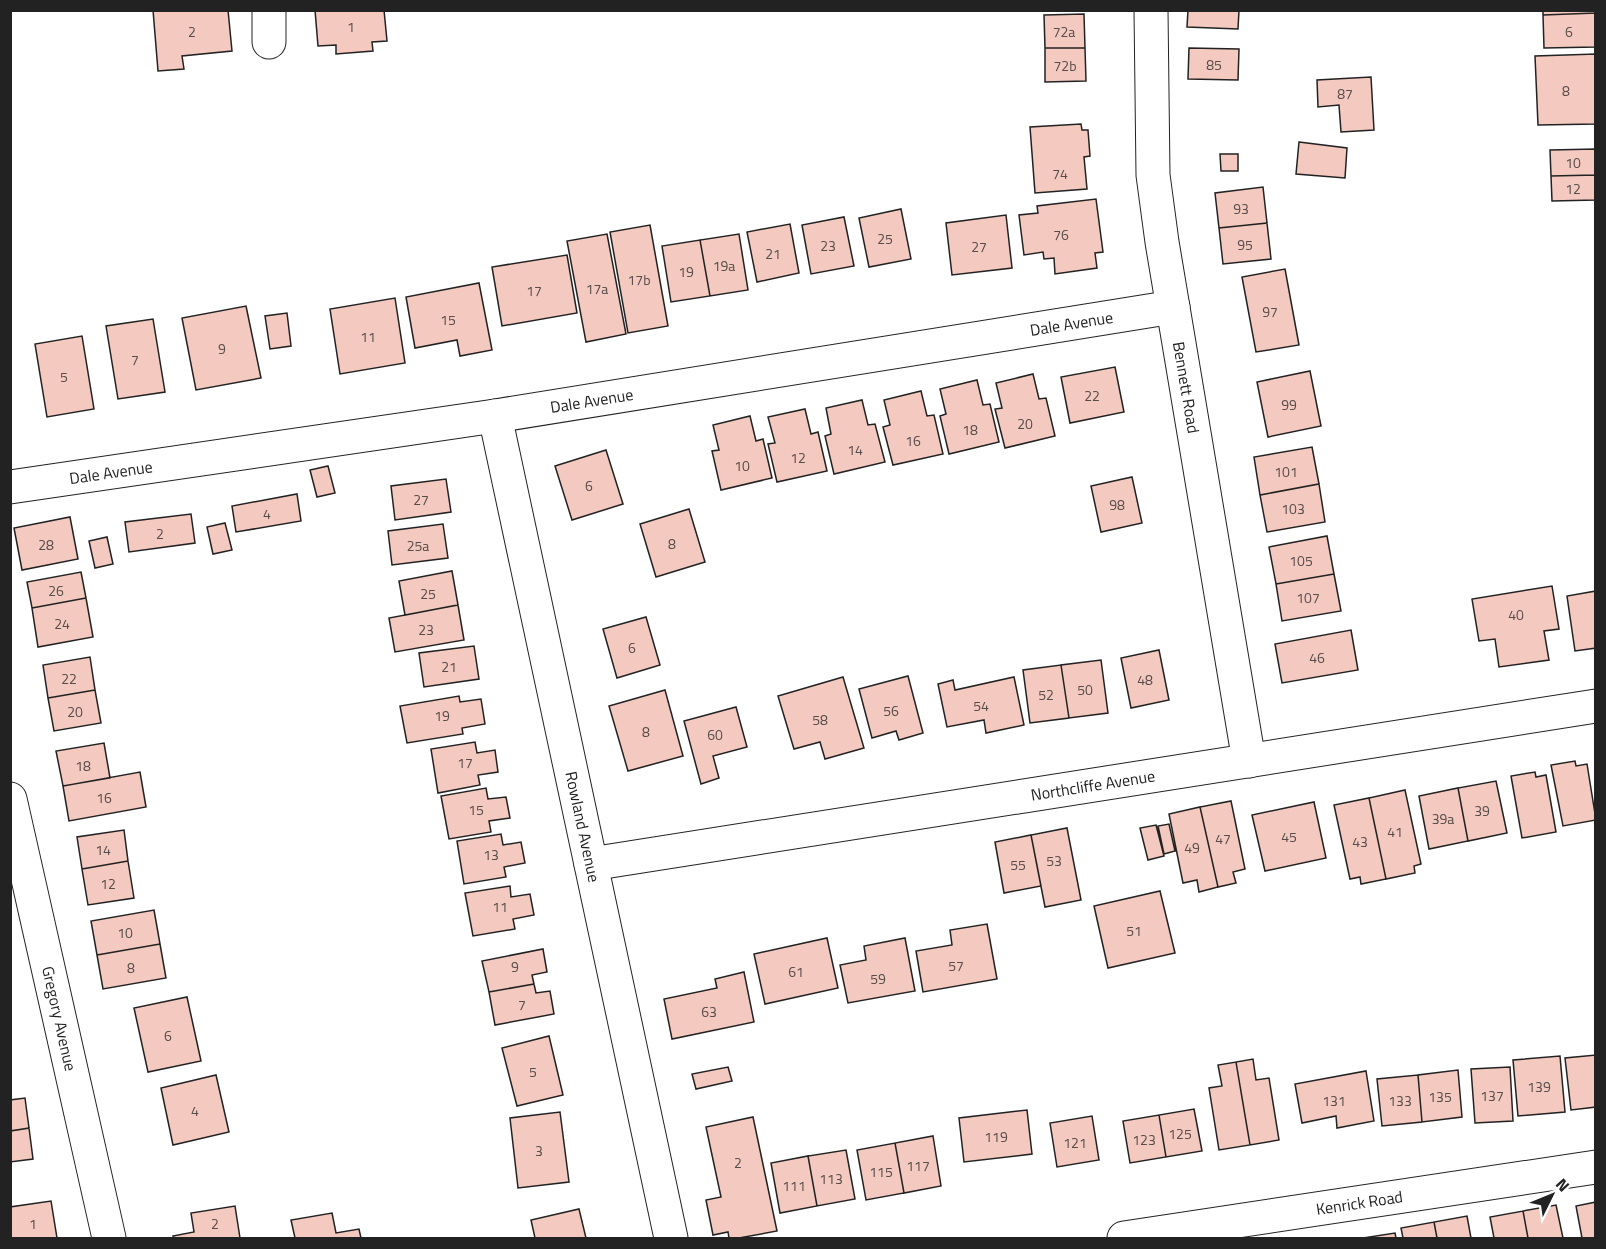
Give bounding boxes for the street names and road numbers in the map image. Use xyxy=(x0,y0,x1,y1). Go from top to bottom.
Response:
street label: Dale Avenue xyxy=(1028,305,1115,342)
street label: Bennett Road xyxy=(1167,340,1206,435)
street label: Dale Avenue xyxy=(548,382,635,419)
street label: Dale Avenue xyxy=(68,454,154,490)
street label: Northcliffe Avenue xyxy=(1029,764,1157,807)
street label: Rowland Avenue xyxy=(559,769,606,884)
street label: Gregory Avenue xyxy=(36,964,83,1073)
street label: Kenrick Road xyxy=(1314,1184,1404,1221)

